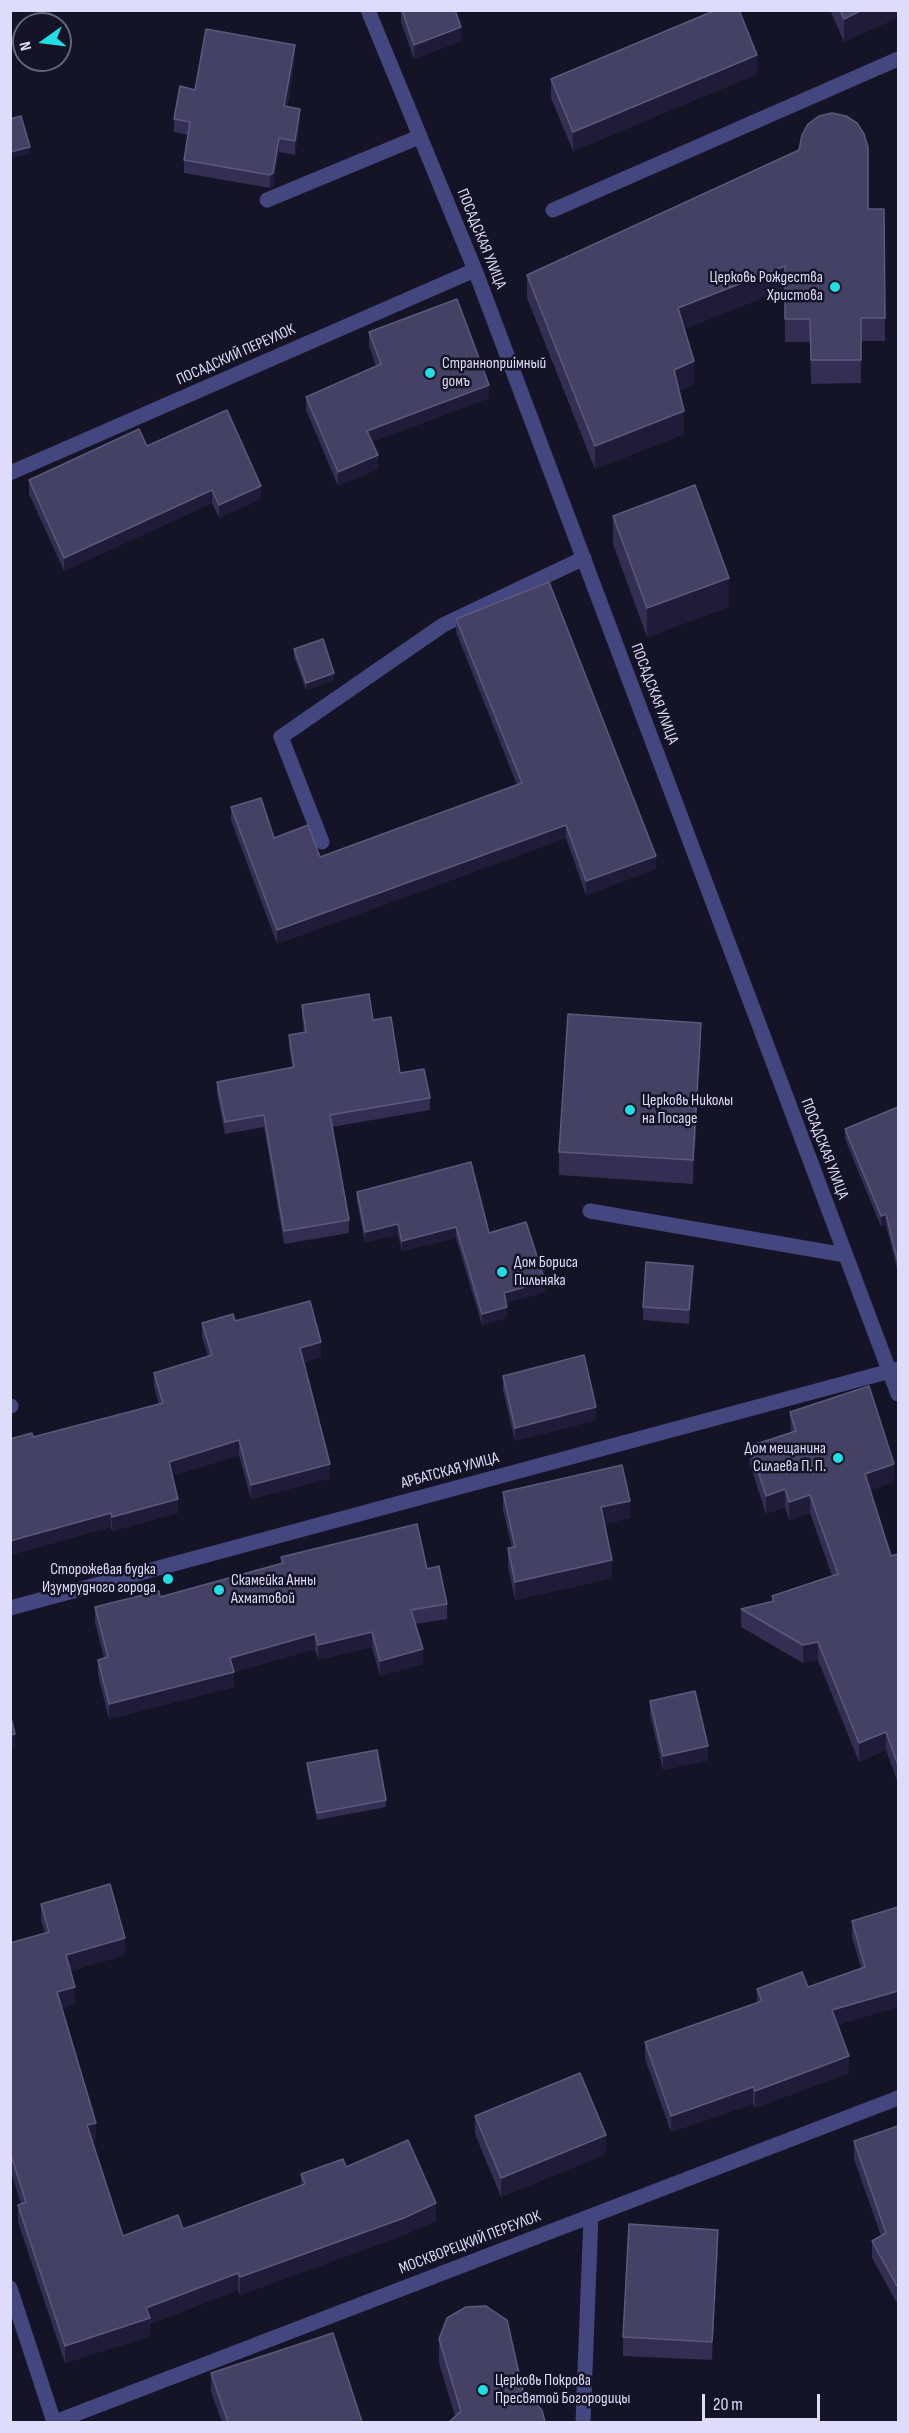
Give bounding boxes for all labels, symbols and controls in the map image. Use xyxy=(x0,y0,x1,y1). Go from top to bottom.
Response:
north arrow xyxy=(12,12,72,72)
text: N xyxy=(16,40,36,52)
street label: ПОСАДСКАЯ УЛИЦА xyxy=(452,186,510,292)
place label: Церковь Рождества Христова xyxy=(710,268,823,306)
marker: Церковь Рождества Христова xyxy=(828,280,842,294)
street label: ПОСАДСКИЙ ПЕРЕУЛОК xyxy=(174,320,298,390)
place label: Странноприiмный домъ xyxy=(442,354,546,392)
marker: Странноприiмный домъ xyxy=(423,366,437,380)
street label: ПОСАДСКАЯ УЛИЦА xyxy=(626,641,682,747)
place label: Церковь Николы на Посаде xyxy=(642,1091,733,1129)
street label: ПОСАДСКАЯ УЛИЦА xyxy=(796,1096,852,1202)
marker: Церковь Николы на Посаде xyxy=(623,1103,637,1117)
place label: Дом Бориса Пильняка xyxy=(514,1253,578,1291)
marker: Дом Бориса Пильняка xyxy=(495,1265,509,1279)
place label: Дом мещанина Силаева П. П. xyxy=(744,1439,826,1477)
street label: АРБАТСКАЯ УЛИЦА xyxy=(399,1449,501,1493)
marker: Дом мещанина Силаева П. П. xyxy=(831,1451,845,1465)
place label: Сторожевая будка Изумрудного города xyxy=(42,1560,156,1598)
place label: Скамейка Анны Ахматовой xyxy=(231,1571,316,1609)
marker: Сторожевая будка Изумрудного города xyxy=(161,1572,175,1586)
marker: Скамейка Анны Ахматовой xyxy=(212,1583,226,1597)
street label: МОСКВОРЕЦКИЙ ПЕРЕУЛОК xyxy=(396,2207,544,2279)
place label: Церковь Покрова Пресвятой Богородицы xyxy=(495,2371,630,2409)
scale bar xyxy=(705,2382,824,2420)
marker: Церковь Покрова Пресвятой Богородицы xyxy=(476,2383,490,2397)
text: 20 m xyxy=(713,2394,743,2415)

